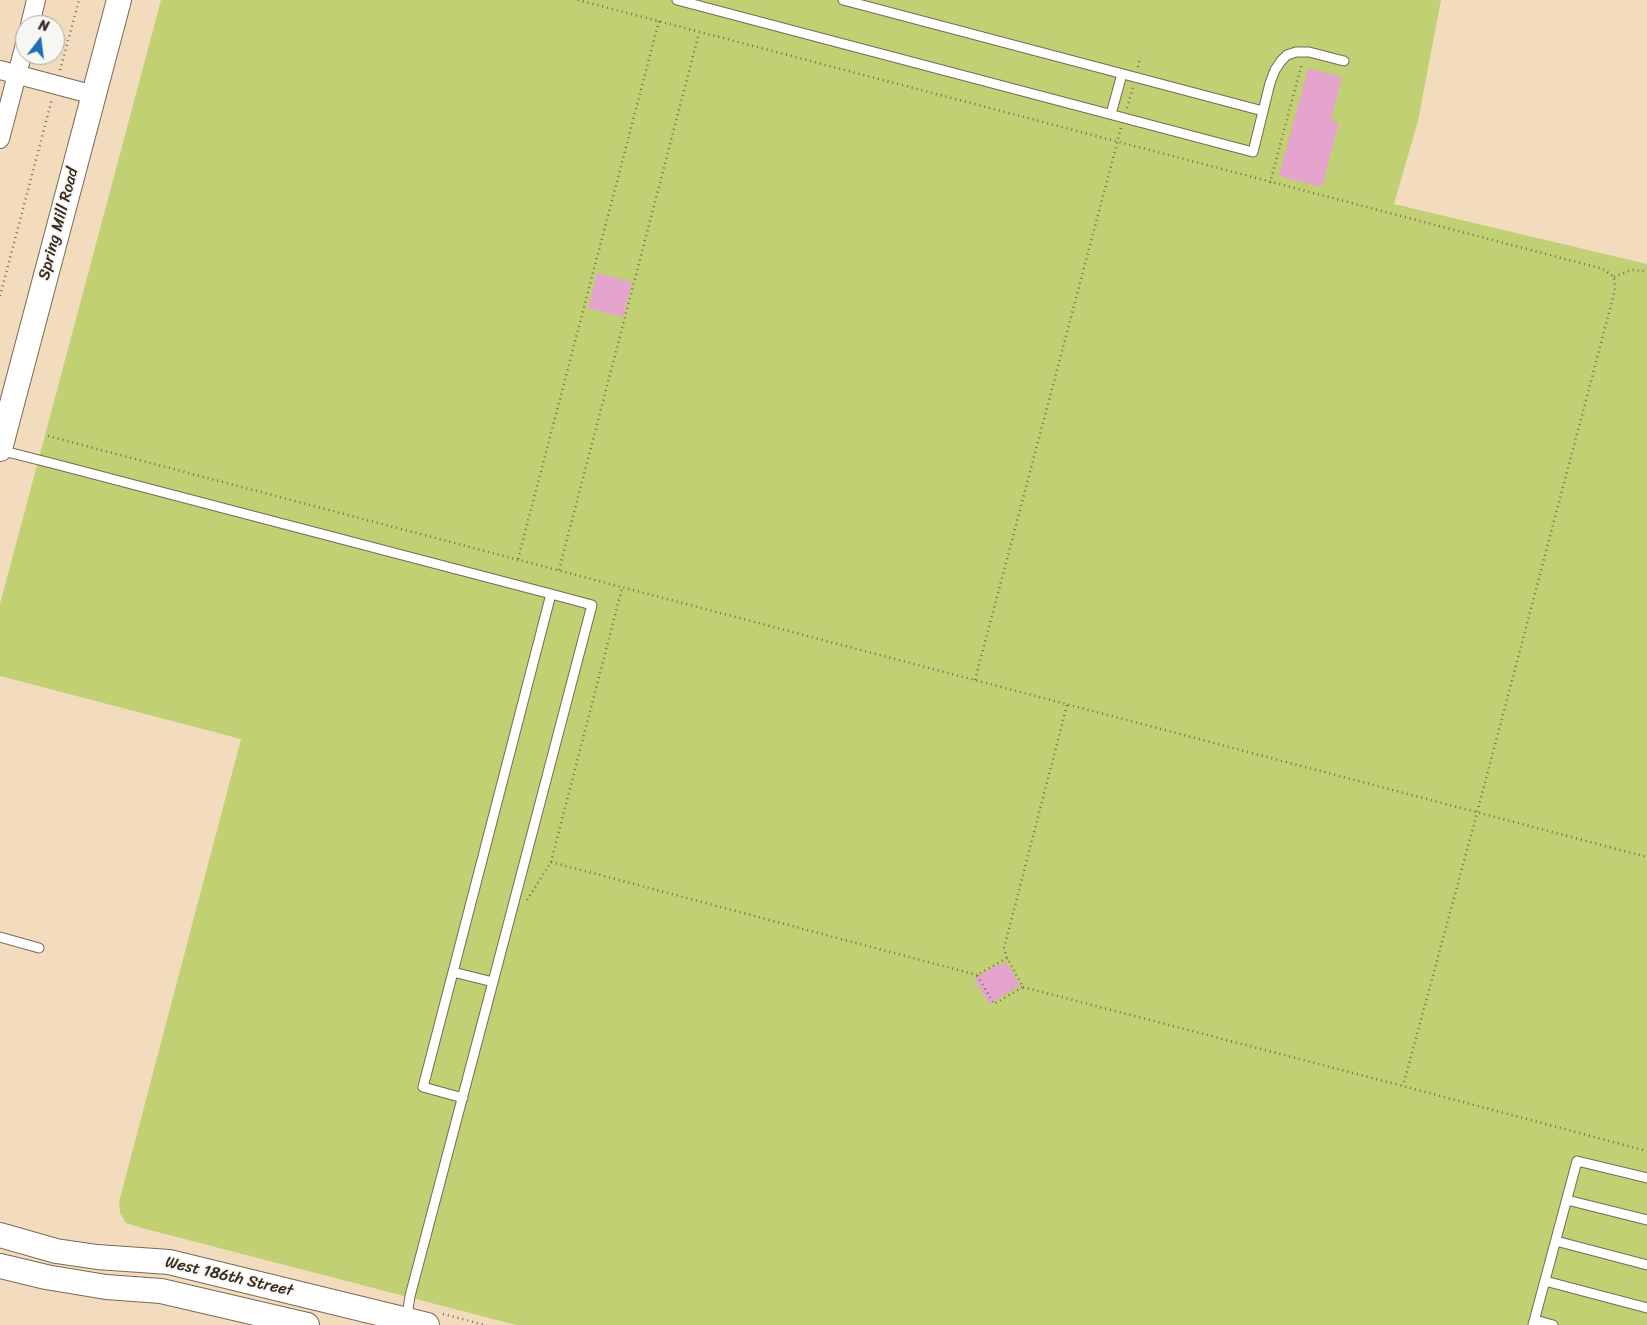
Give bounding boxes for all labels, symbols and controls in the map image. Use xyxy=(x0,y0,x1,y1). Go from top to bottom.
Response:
text: N xyxy=(36,13,52,39)
north arrow xyxy=(15,15,65,65)
street label: Spring Mill Road xyxy=(35,166,83,282)
street label: West 186th Street xyxy=(163,1253,295,1301)

